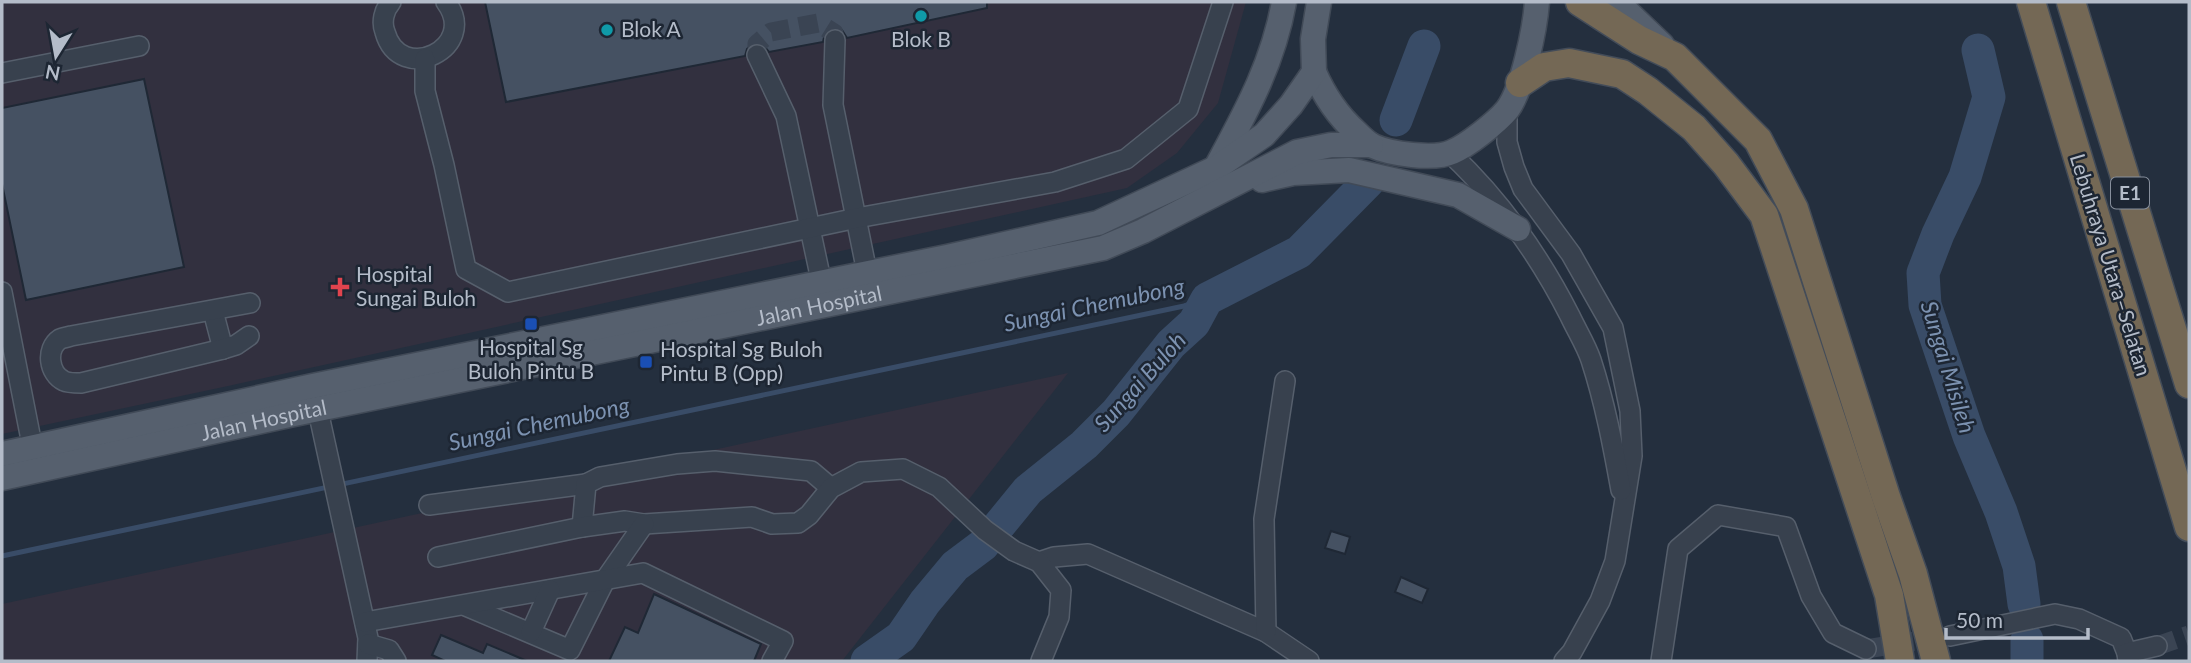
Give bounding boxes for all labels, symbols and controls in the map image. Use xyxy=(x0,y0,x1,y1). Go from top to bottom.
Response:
marker: Blok B xyxy=(913,8,929,24)
place label: Blok A xyxy=(621,16,682,41)
north arrow xyxy=(21,21,91,91)
marker: Blok A xyxy=(599,22,615,38)
place label: Blok B xyxy=(891,26,951,51)
text: N xyxy=(43,60,62,86)
street label: Lebuhraya Utara–Selatan xyxy=(2066,150,2157,379)
road number: E1 xyxy=(2111,178,2149,209)
place label: Hospital Sungai Buloh xyxy=(356,261,476,310)
water label: Sungai Chemubong xyxy=(1001,271,1188,337)
marker: Hospital Sungai Buloh xyxy=(330,277,350,297)
street label: Jalan Hospital xyxy=(754,280,884,330)
water label: Sungai Misileh xyxy=(1916,297,1982,436)
marker: Hospital Sg Buloh Pintu B xyxy=(523,316,539,332)
water label: Sungai Buloh xyxy=(1087,326,1191,437)
place label: Hospital Sg Buloh Pintu B xyxy=(468,334,594,383)
place label: Hospital Sg Buloh Pintu B (Opp) xyxy=(660,336,823,385)
marker: Hospital Sg Buloh Pintu B (Opp) xyxy=(638,354,654,370)
water label: Sungai Chemubong xyxy=(446,390,633,456)
street label: Jalan Hospital xyxy=(198,394,329,445)
scale bar xyxy=(1946,596,2088,640)
text: 50 m xyxy=(1956,607,2003,632)

